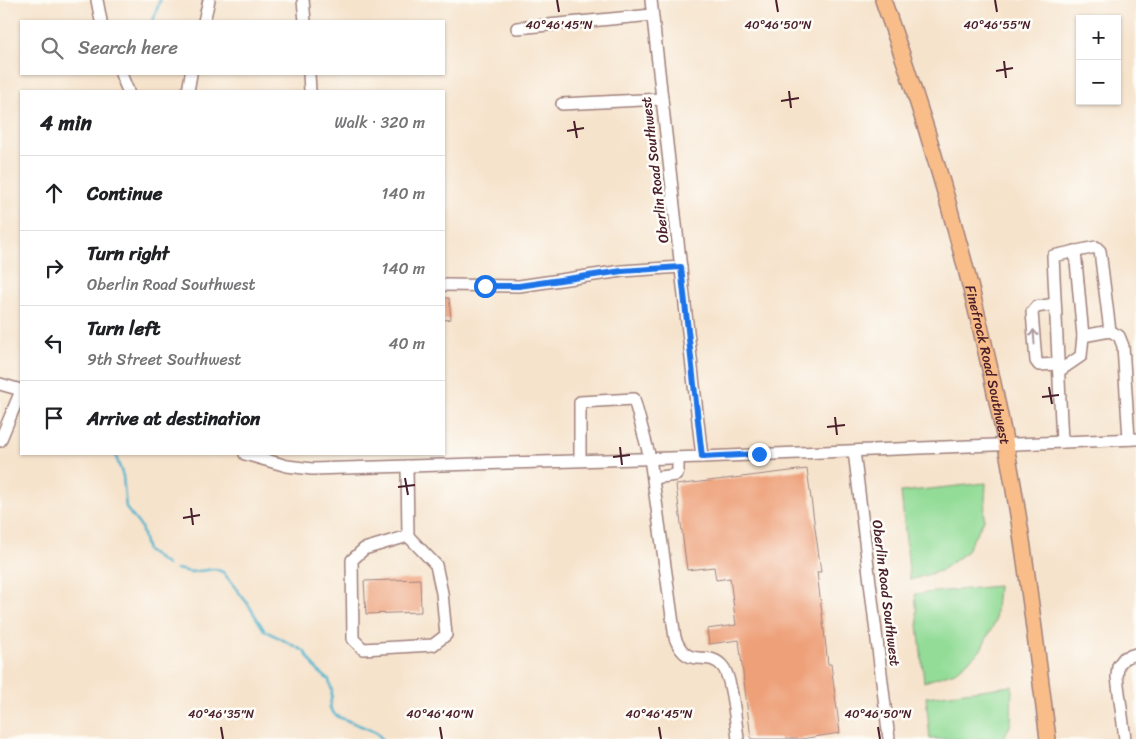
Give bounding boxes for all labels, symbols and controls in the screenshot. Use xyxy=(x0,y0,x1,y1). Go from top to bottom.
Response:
text: 40°46'45"N xyxy=(525,14,593,36)
text: 40°46'50"N xyxy=(744,14,812,36)
text: 40°46'55"N xyxy=(964,14,1031,36)
map controls xyxy=(1076,15,1121,105)
button: + xyxy=(1076,15,1121,60)
search box xyxy=(20,20,445,75)
text: Search here xyxy=(78,31,178,64)
icon: search xyxy=(38,34,66,62)
button: − xyxy=(1076,60,1121,105)
street label: Oberlin Road Southwest xyxy=(634,95,676,245)
text: 4 min xyxy=(40,104,92,142)
text: Walk · 320 m xyxy=(334,108,425,137)
text: Continue xyxy=(87,177,163,210)
icon: ahead xyxy=(40,179,68,207)
text: 140 m xyxy=(382,179,425,208)
text: Turn right xyxy=(87,237,169,270)
icon: right xyxy=(40,254,68,282)
text: 140 m xyxy=(382,254,425,283)
text: Oberlin Road Southwest xyxy=(87,270,255,299)
route start xyxy=(474,275,497,298)
street label: Finefrock Road Southwest xyxy=(958,282,1018,447)
text: Turn left xyxy=(87,312,160,345)
icon: left xyxy=(40,329,68,357)
text: 40 m xyxy=(388,329,425,358)
one-way arrow xyxy=(1029,329,1039,345)
text: 9th Street Southwest xyxy=(87,345,241,374)
text: Arrive at destination xyxy=(87,402,260,435)
icon: arrive xyxy=(40,404,68,432)
route end xyxy=(748,443,771,466)
street label: Oberlin Road Southwest xyxy=(865,518,907,668)
text: 40°46'35"N xyxy=(188,703,255,725)
text: 40°46'40"N xyxy=(406,703,474,725)
text: 40°46'45"N xyxy=(625,703,693,725)
text: 40°46'50"N xyxy=(844,703,912,725)

